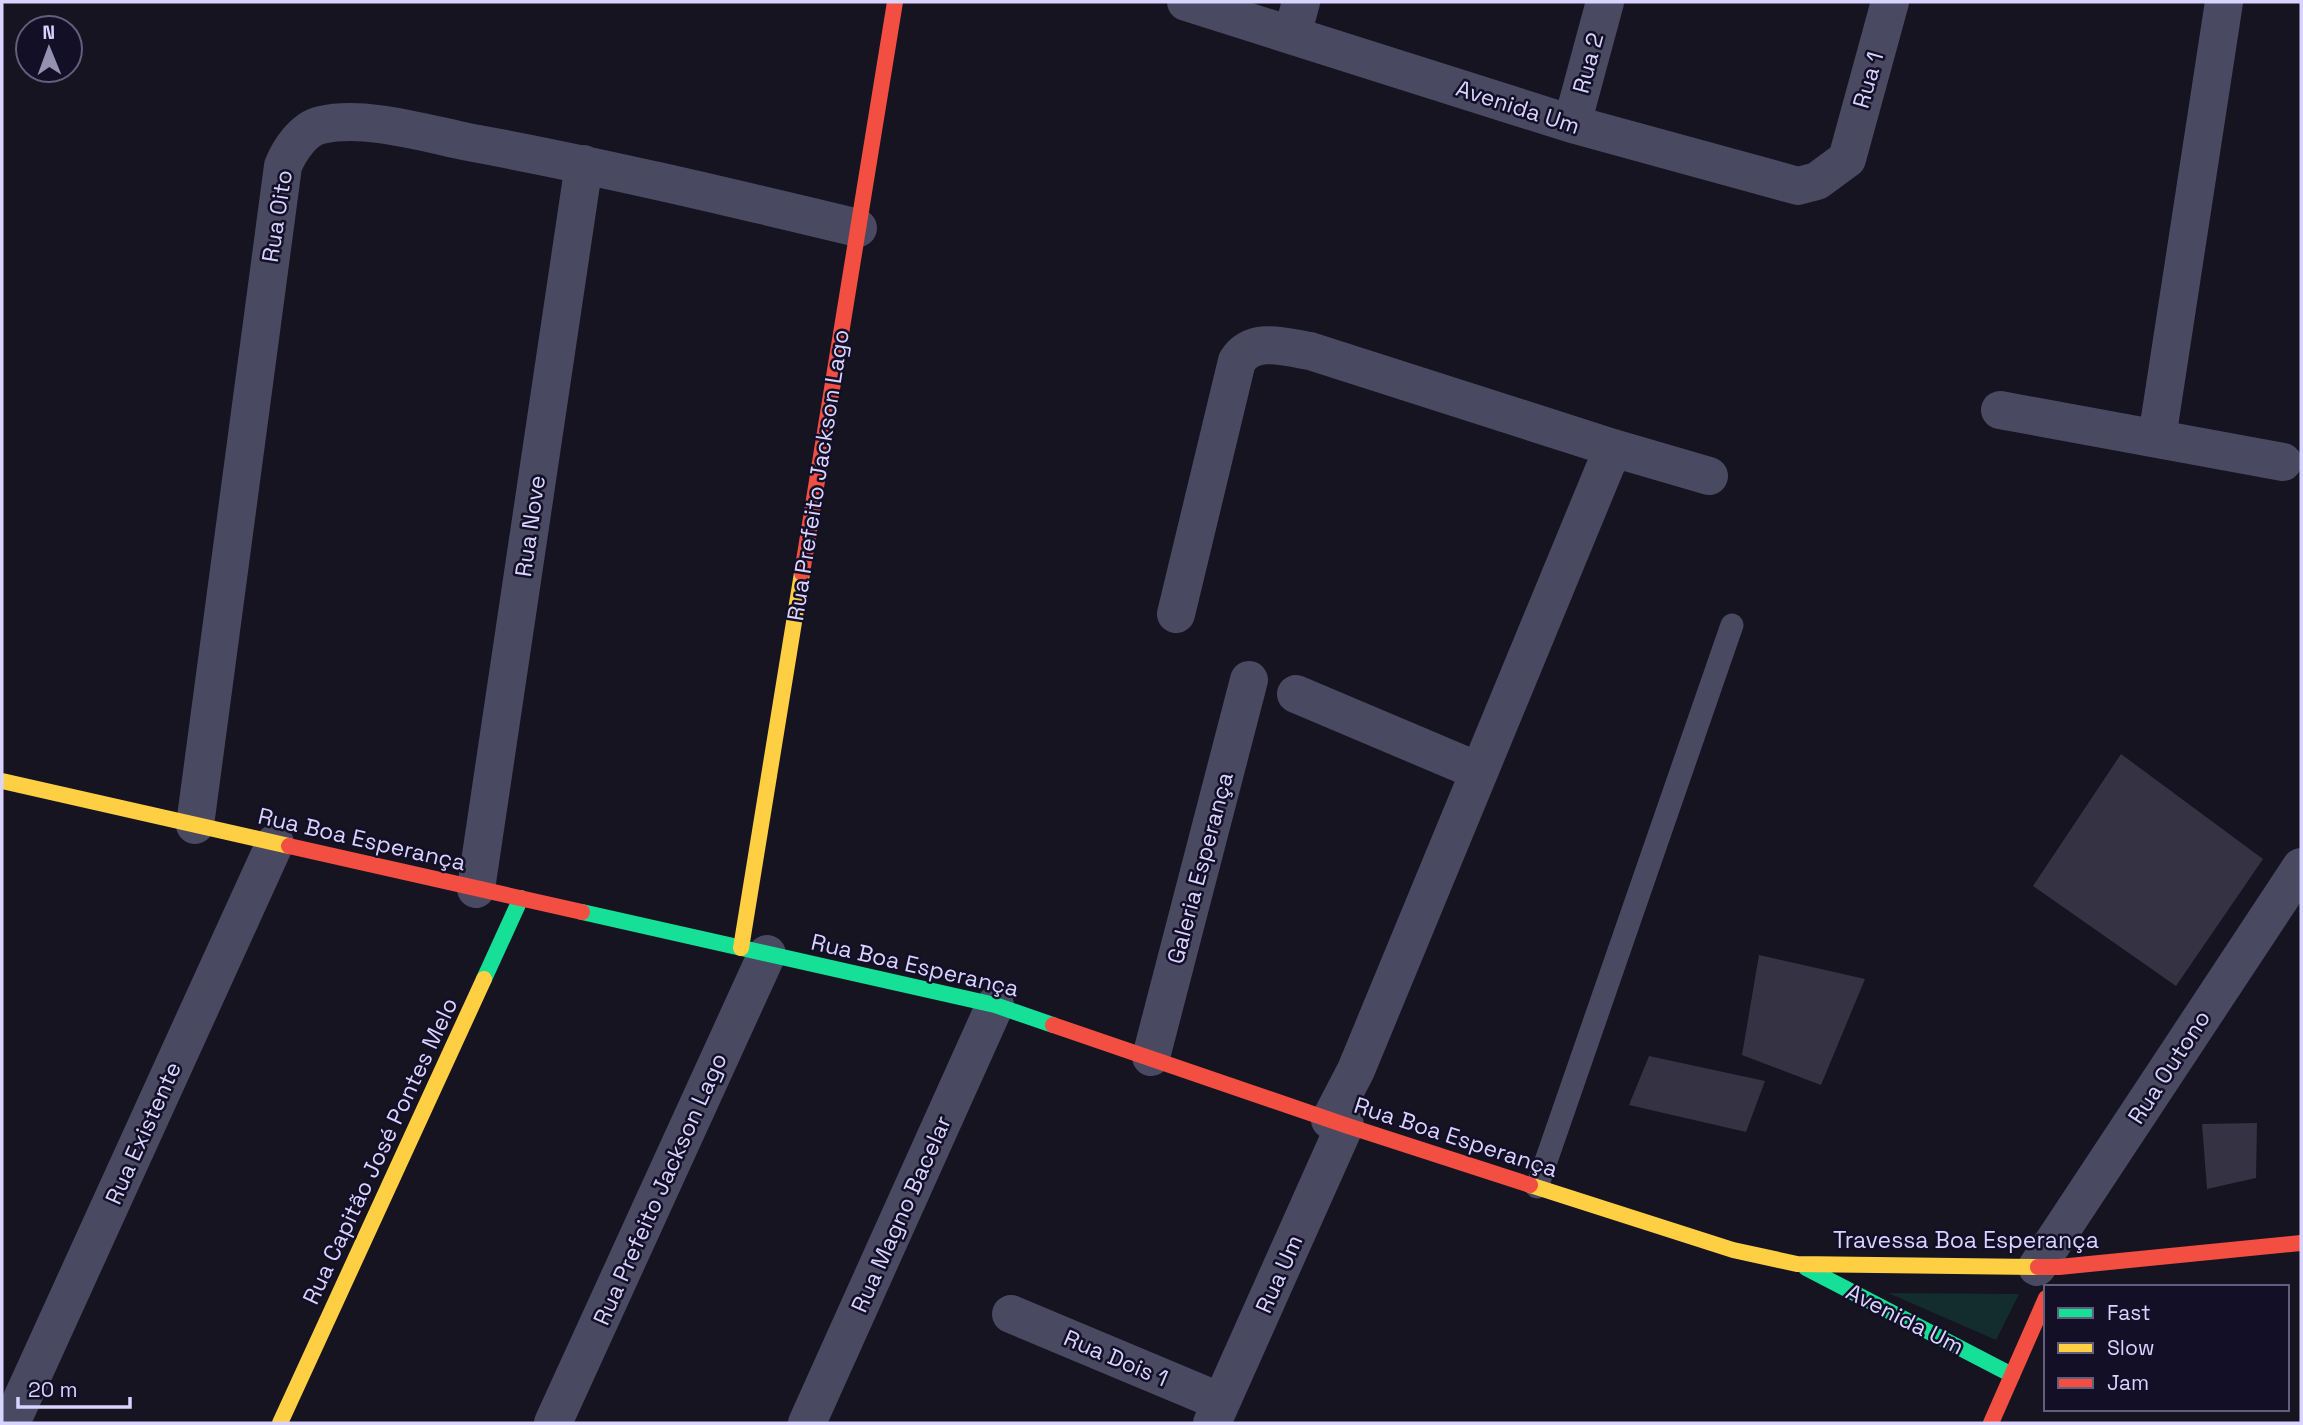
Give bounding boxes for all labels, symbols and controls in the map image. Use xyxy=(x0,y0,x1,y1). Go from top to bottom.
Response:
north arrow xyxy=(14,14,84,84)
text: N xyxy=(42,20,55,45)
street label: Rua 2 xyxy=(1566,29,1610,97)
street label: Rua 1 xyxy=(1846,48,1890,112)
street label: Avenida Um xyxy=(1452,73,1584,141)
street label: Rua Oito xyxy=(255,168,299,264)
street label: Rua Prefeito Jackson Lago xyxy=(780,327,856,623)
street label: Rua Nove xyxy=(508,473,552,579)
street label: Galeria Esperança xyxy=(1160,769,1240,967)
street label: Rua Boa Esperança xyxy=(255,800,469,878)
street label: Rua Boa Esperança xyxy=(808,926,1022,1004)
street label: Rua Capitão José Pontes Melo xyxy=(296,993,464,1309)
street label: Rua Outono xyxy=(2121,1004,2217,1130)
street label: Rua Prefeito Jackson Lago xyxy=(586,1048,734,1330)
street label: Rua Existente xyxy=(98,1057,188,1209)
street label: Rua Boa Esperança xyxy=(1350,1090,1562,1184)
street label: Rua Magno Bacelar xyxy=(844,1111,958,1317)
street label: Travessa Boa Esperança xyxy=(1833,1225,2099,1255)
street label: Rua Um xyxy=(1248,1230,1310,1318)
street label: Avenida Um xyxy=(1841,1276,1969,1362)
legend xyxy=(2044,1285,2289,1411)
text: Fast xyxy=(2107,1299,2151,1326)
street label: Rua Dois 1 xyxy=(1059,1323,1173,1393)
text: Slow xyxy=(2107,1334,2155,1361)
scale bar xyxy=(18,1366,130,1410)
text: Jam xyxy=(2107,1369,2149,1396)
text: 20 m xyxy=(28,1376,78,1403)

